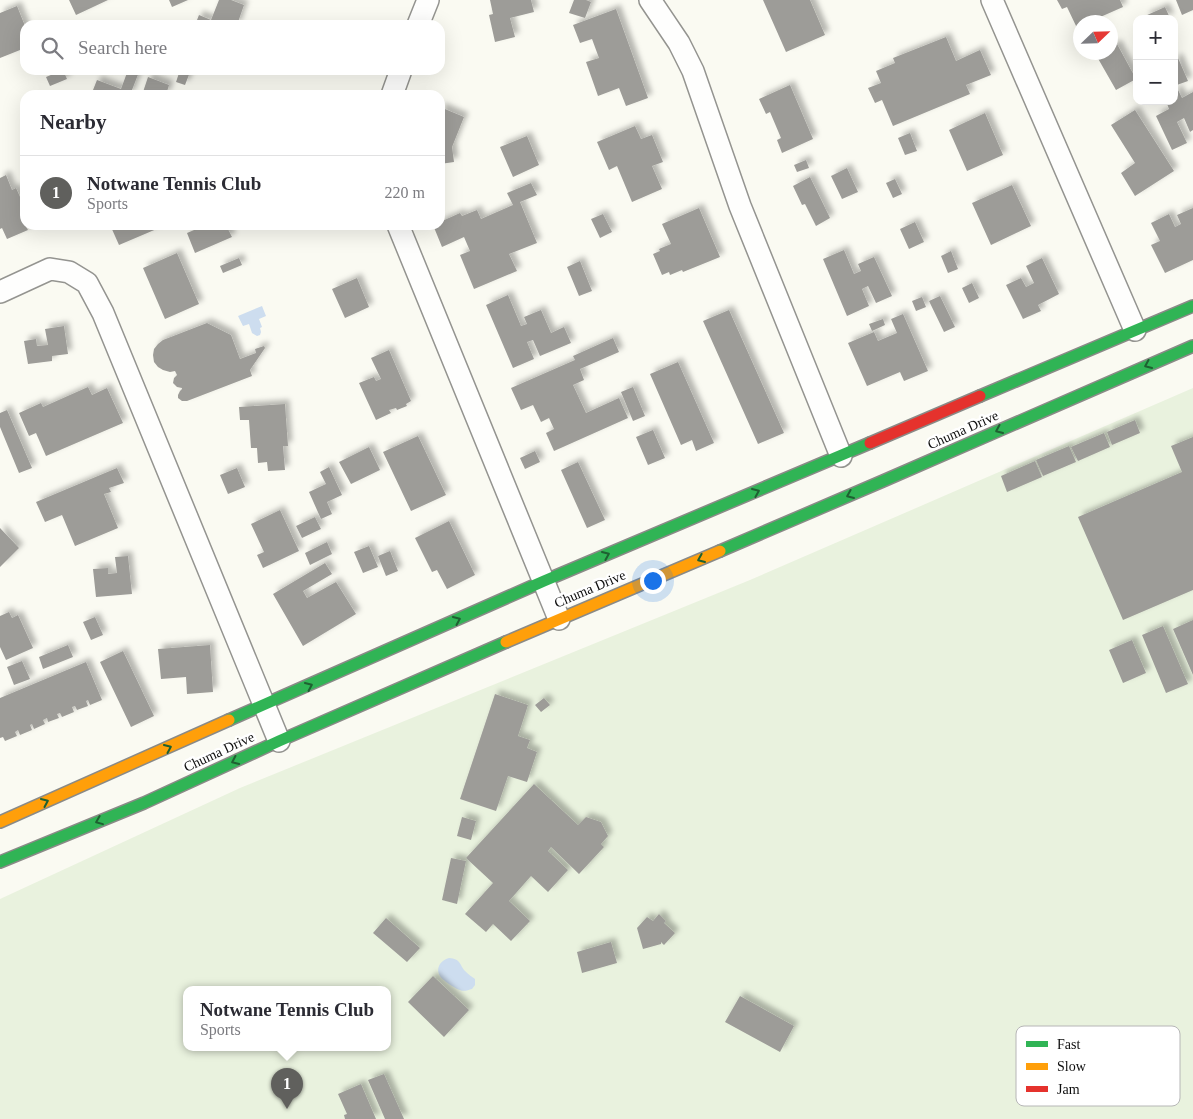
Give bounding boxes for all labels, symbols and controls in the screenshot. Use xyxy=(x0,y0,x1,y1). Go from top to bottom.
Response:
north arrow xyxy=(1073,15,1118,60)
map controls xyxy=(1133,15,1178,105)
button: + xyxy=(1133,15,1178,60)
search box xyxy=(20,20,445,75)
icon: search xyxy=(38,34,66,62)
text: Search here xyxy=(78,37,167,58)
button: − xyxy=(1133,60,1178,105)
text: Nearby xyxy=(40,110,107,134)
text: Notwane Tennis Club xyxy=(87,173,261,194)
text: 1 xyxy=(52,184,60,201)
text: 220 m xyxy=(385,184,425,201)
text: Sports xyxy=(87,195,128,212)
one-way arrow xyxy=(1144,359,1153,370)
street label: Chuma Drive xyxy=(925,408,1001,452)
one-way arrow xyxy=(995,424,1004,435)
one-way arrow xyxy=(751,487,760,498)
one-way arrow xyxy=(846,489,855,499)
one-way arrow xyxy=(601,551,610,561)
one-way arrow xyxy=(697,552,706,563)
street label: Chuma Drive xyxy=(552,567,628,611)
your location xyxy=(640,568,666,594)
one-way arrow xyxy=(452,615,461,626)
one-way arrow xyxy=(304,681,313,692)
street label: Chuma Drive xyxy=(181,729,257,775)
one-way arrow xyxy=(163,743,172,754)
one-way arrow xyxy=(231,755,240,766)
one-way arrow xyxy=(40,797,49,808)
one-way arrow xyxy=(95,815,104,825)
popup xyxy=(183,986,391,1051)
text: Notwane Tennis Club xyxy=(200,999,374,1020)
text: Sports xyxy=(200,1021,241,1038)
legend xyxy=(1016,1026,1180,1106)
text: Fast xyxy=(1057,1037,1080,1052)
text: Slow xyxy=(1057,1059,1087,1074)
pin: 1 xyxy=(271,1068,303,1109)
text: Jam xyxy=(1057,1082,1080,1097)

